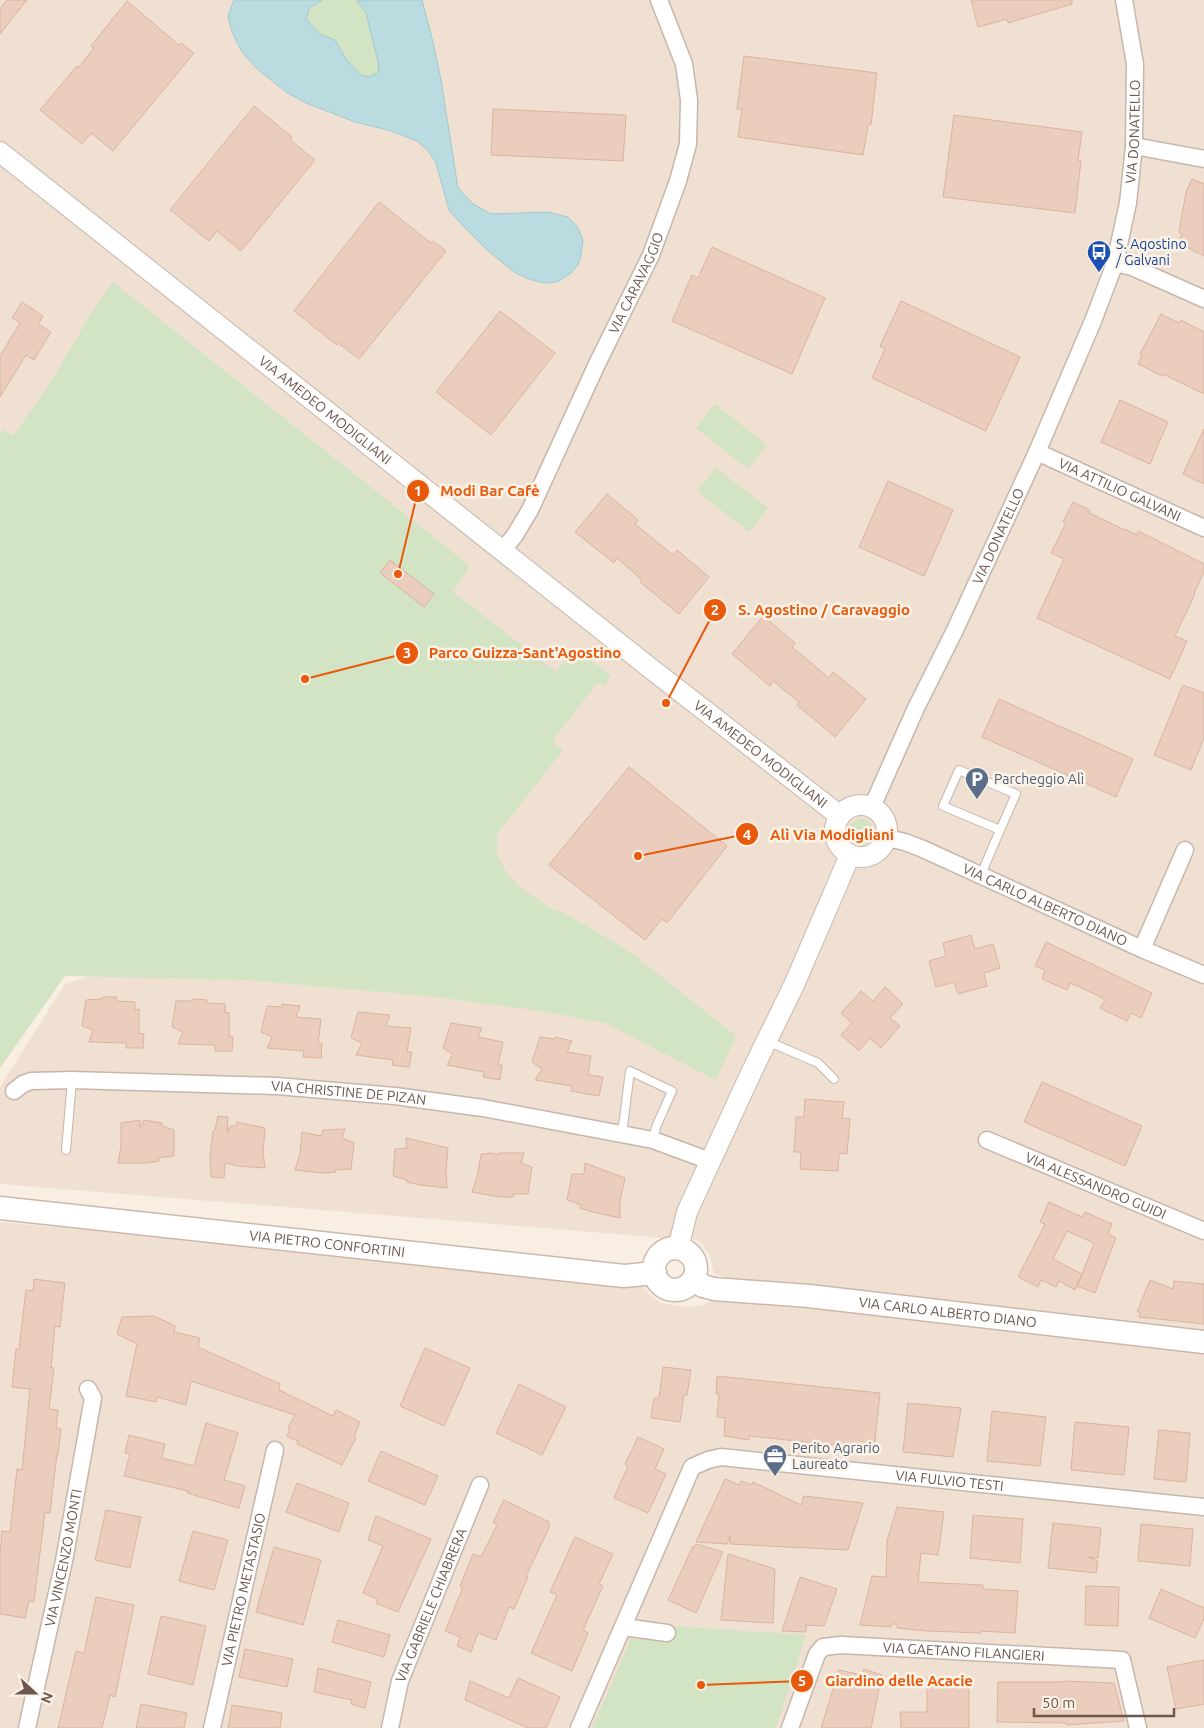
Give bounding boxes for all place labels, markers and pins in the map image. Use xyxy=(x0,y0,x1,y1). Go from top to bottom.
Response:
place label: S. Agostino / Galvani xyxy=(1115,236,1187,268)
bus stop icon: S. Agostino / Galvani xyxy=(1086,239,1112,273)
callout: Modi Bar Cafè xyxy=(405,476,550,506)
callout: S. Agostino / Caravaggio xyxy=(703,595,920,625)
callout: Parco Guizza-Sant'Agostino xyxy=(394,638,632,668)
parking icon: Parcheggio Alì xyxy=(964,766,990,800)
place label: Parcheggio Alì xyxy=(994,771,1084,787)
callout: Alì Via Modigliani xyxy=(735,819,904,849)
place label: Perito Agrario Laureato xyxy=(792,1440,880,1472)
office icon: Perito Agrario Laureato xyxy=(762,1443,788,1477)
callout: Giardino delle Acacie xyxy=(790,1666,983,1696)

